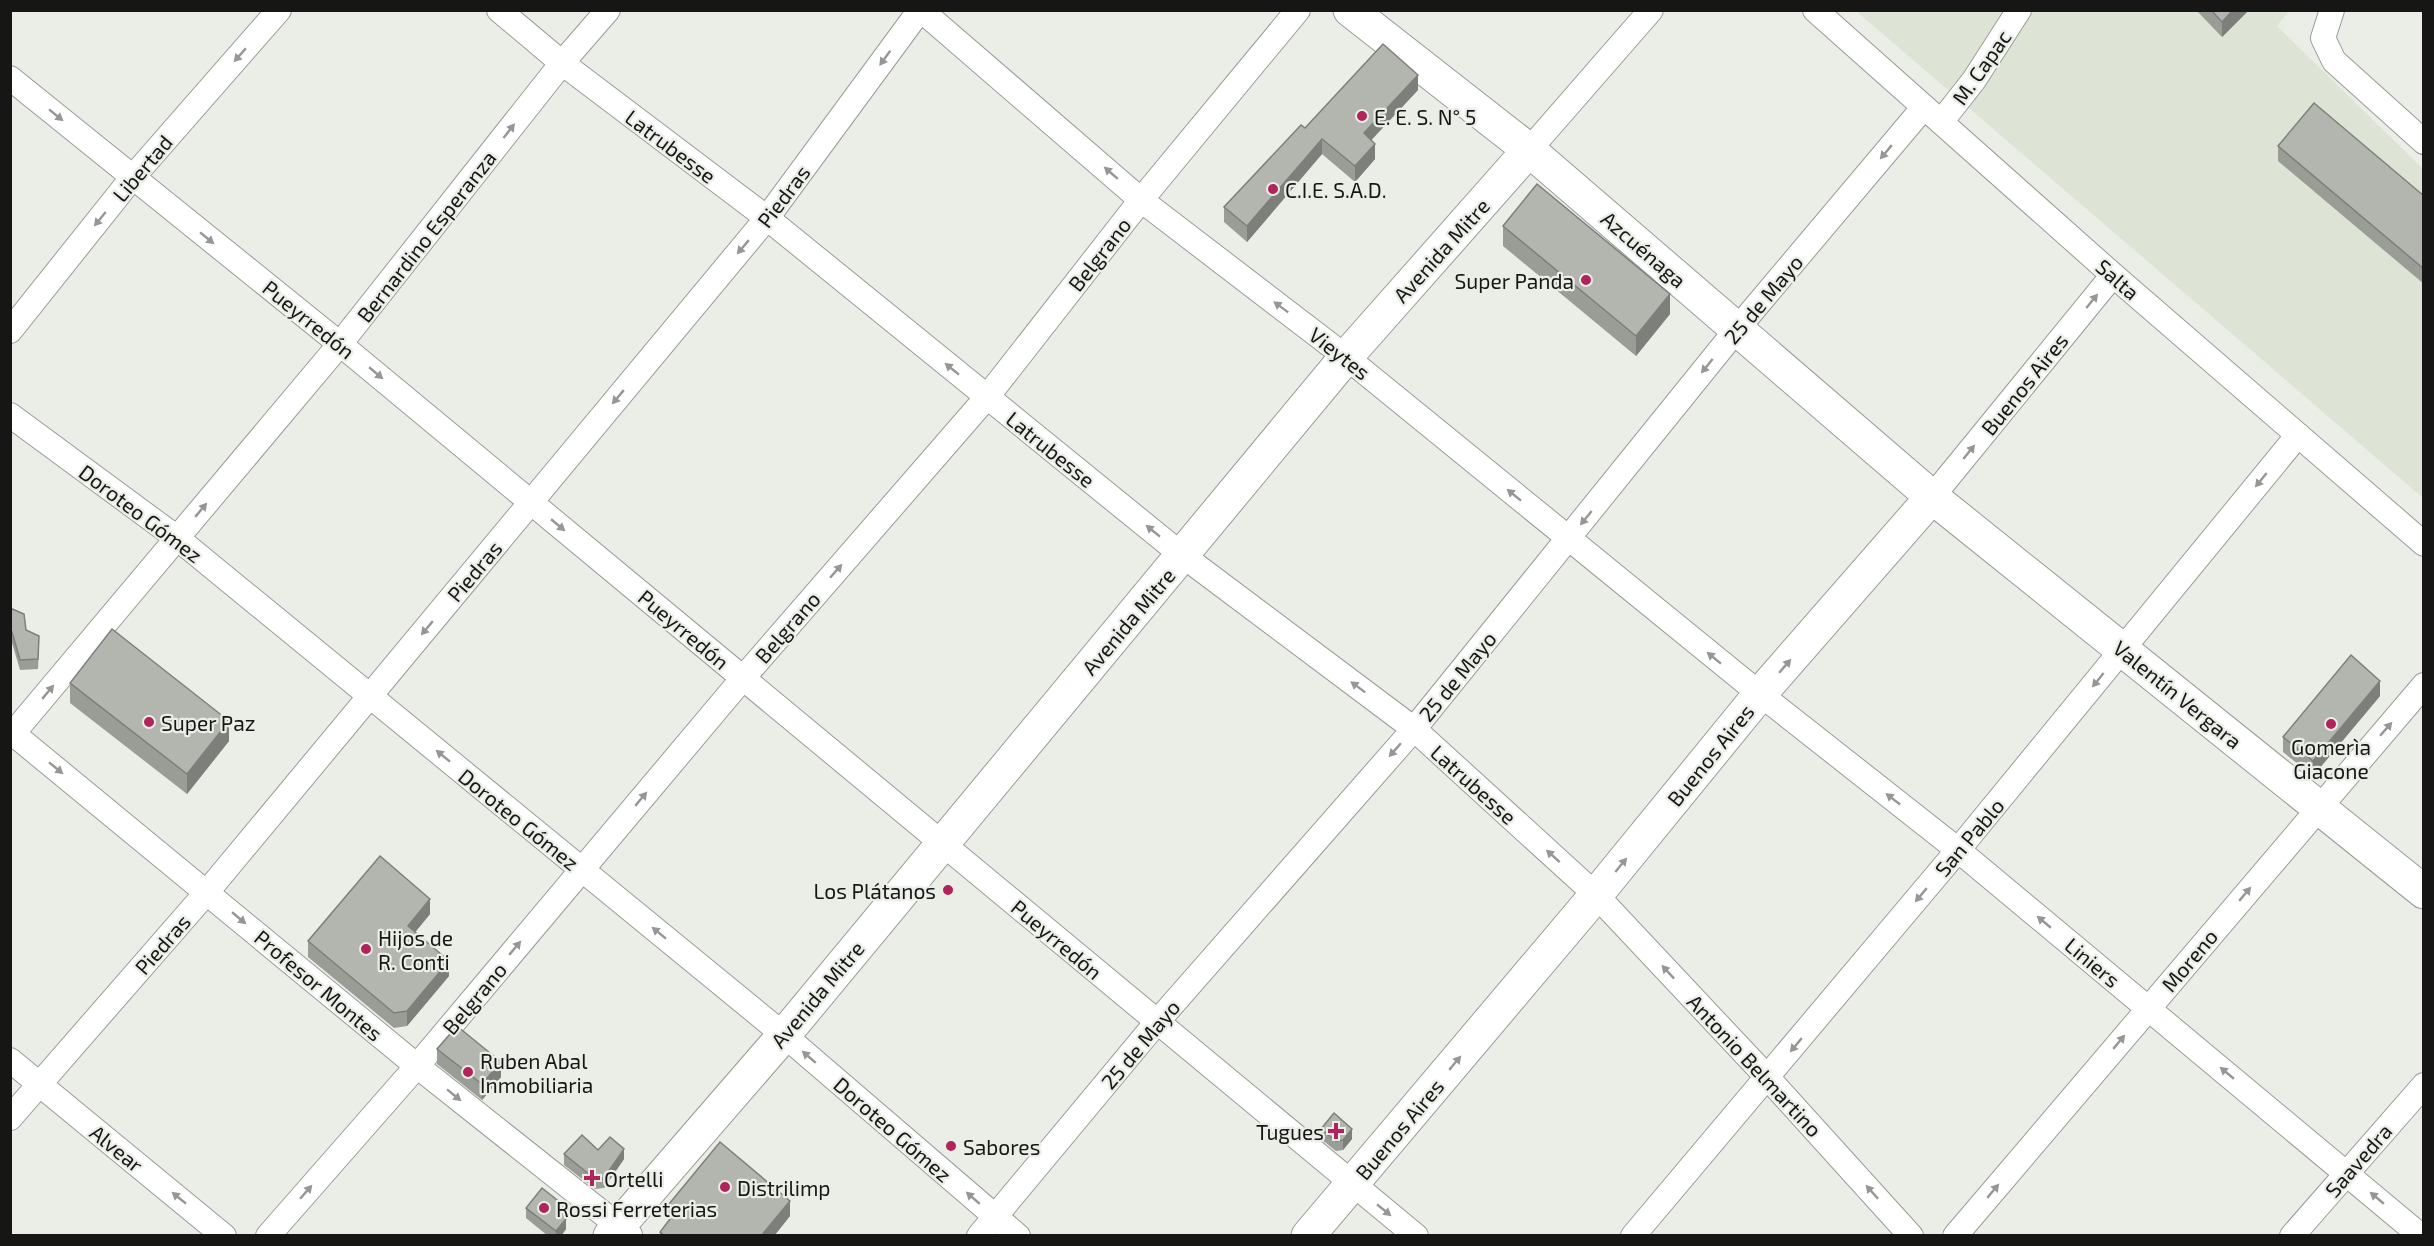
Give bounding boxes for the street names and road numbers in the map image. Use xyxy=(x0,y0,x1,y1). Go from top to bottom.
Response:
street label: M. Capac xyxy=(1946,25,2016,109)
street label: Latrubesse xyxy=(621,104,721,188)
street label: Libertad xyxy=(107,130,177,206)
street label: Bernardino Esperanza xyxy=(351,145,501,327)
street label: Piedras xyxy=(751,160,815,232)
street label: Avenida Mitre xyxy=(1388,193,1494,307)
street label: Azcuénaga xyxy=(1597,205,1691,293)
street label: Belgrano xyxy=(1063,212,1135,296)
street label: 25 de Mayo xyxy=(1719,249,1807,349)
street label: Salta xyxy=(2091,254,2145,304)
street label: Pueyrredón xyxy=(258,274,360,364)
street label: Vieytes xyxy=(1305,322,1375,384)
street label: Buenos Aires xyxy=(1975,328,2073,440)
street label: Latrubesse xyxy=(1002,406,1100,492)
street label: Doroteo Gómez xyxy=(75,459,207,567)
street label: Piedras xyxy=(441,536,507,606)
street label: Avenida Mitre xyxy=(1076,563,1180,679)
street label: Pueyrredón xyxy=(634,584,734,674)
street label: Belgrano xyxy=(749,586,825,668)
street label: 25 de Mayo xyxy=(1413,626,1501,726)
street label: Valentín Vergara xyxy=(2109,635,2247,753)
street label: Buenos Aires xyxy=(1661,699,1759,811)
street label: Latrubesse xyxy=(1426,739,1522,829)
street label: Doroteo Gómez xyxy=(454,763,584,875)
street label: San Pablo xyxy=(1929,793,2009,881)
street label: Pueyrredón xyxy=(1007,894,1107,984)
street label: Piedras xyxy=(129,909,195,979)
street label: Profesor Montes xyxy=(250,924,388,1046)
street label: Moreno xyxy=(2156,924,2222,996)
street label: Liniers xyxy=(2061,932,2125,992)
street label: Avenida Mitre xyxy=(765,936,869,1052)
street label: Belgrano xyxy=(437,957,511,1039)
street label: Antonio Belmartino xyxy=(1683,989,1827,1141)
street label: 25 de Mayo xyxy=(1096,994,1184,1094)
street label: Doroteo Gómez xyxy=(829,1071,957,1187)
street label: Buenos Aires xyxy=(1350,1074,1448,1184)
street label: Saavedra xyxy=(2319,1118,2397,1202)
street label: Alvear xyxy=(85,1119,149,1177)

